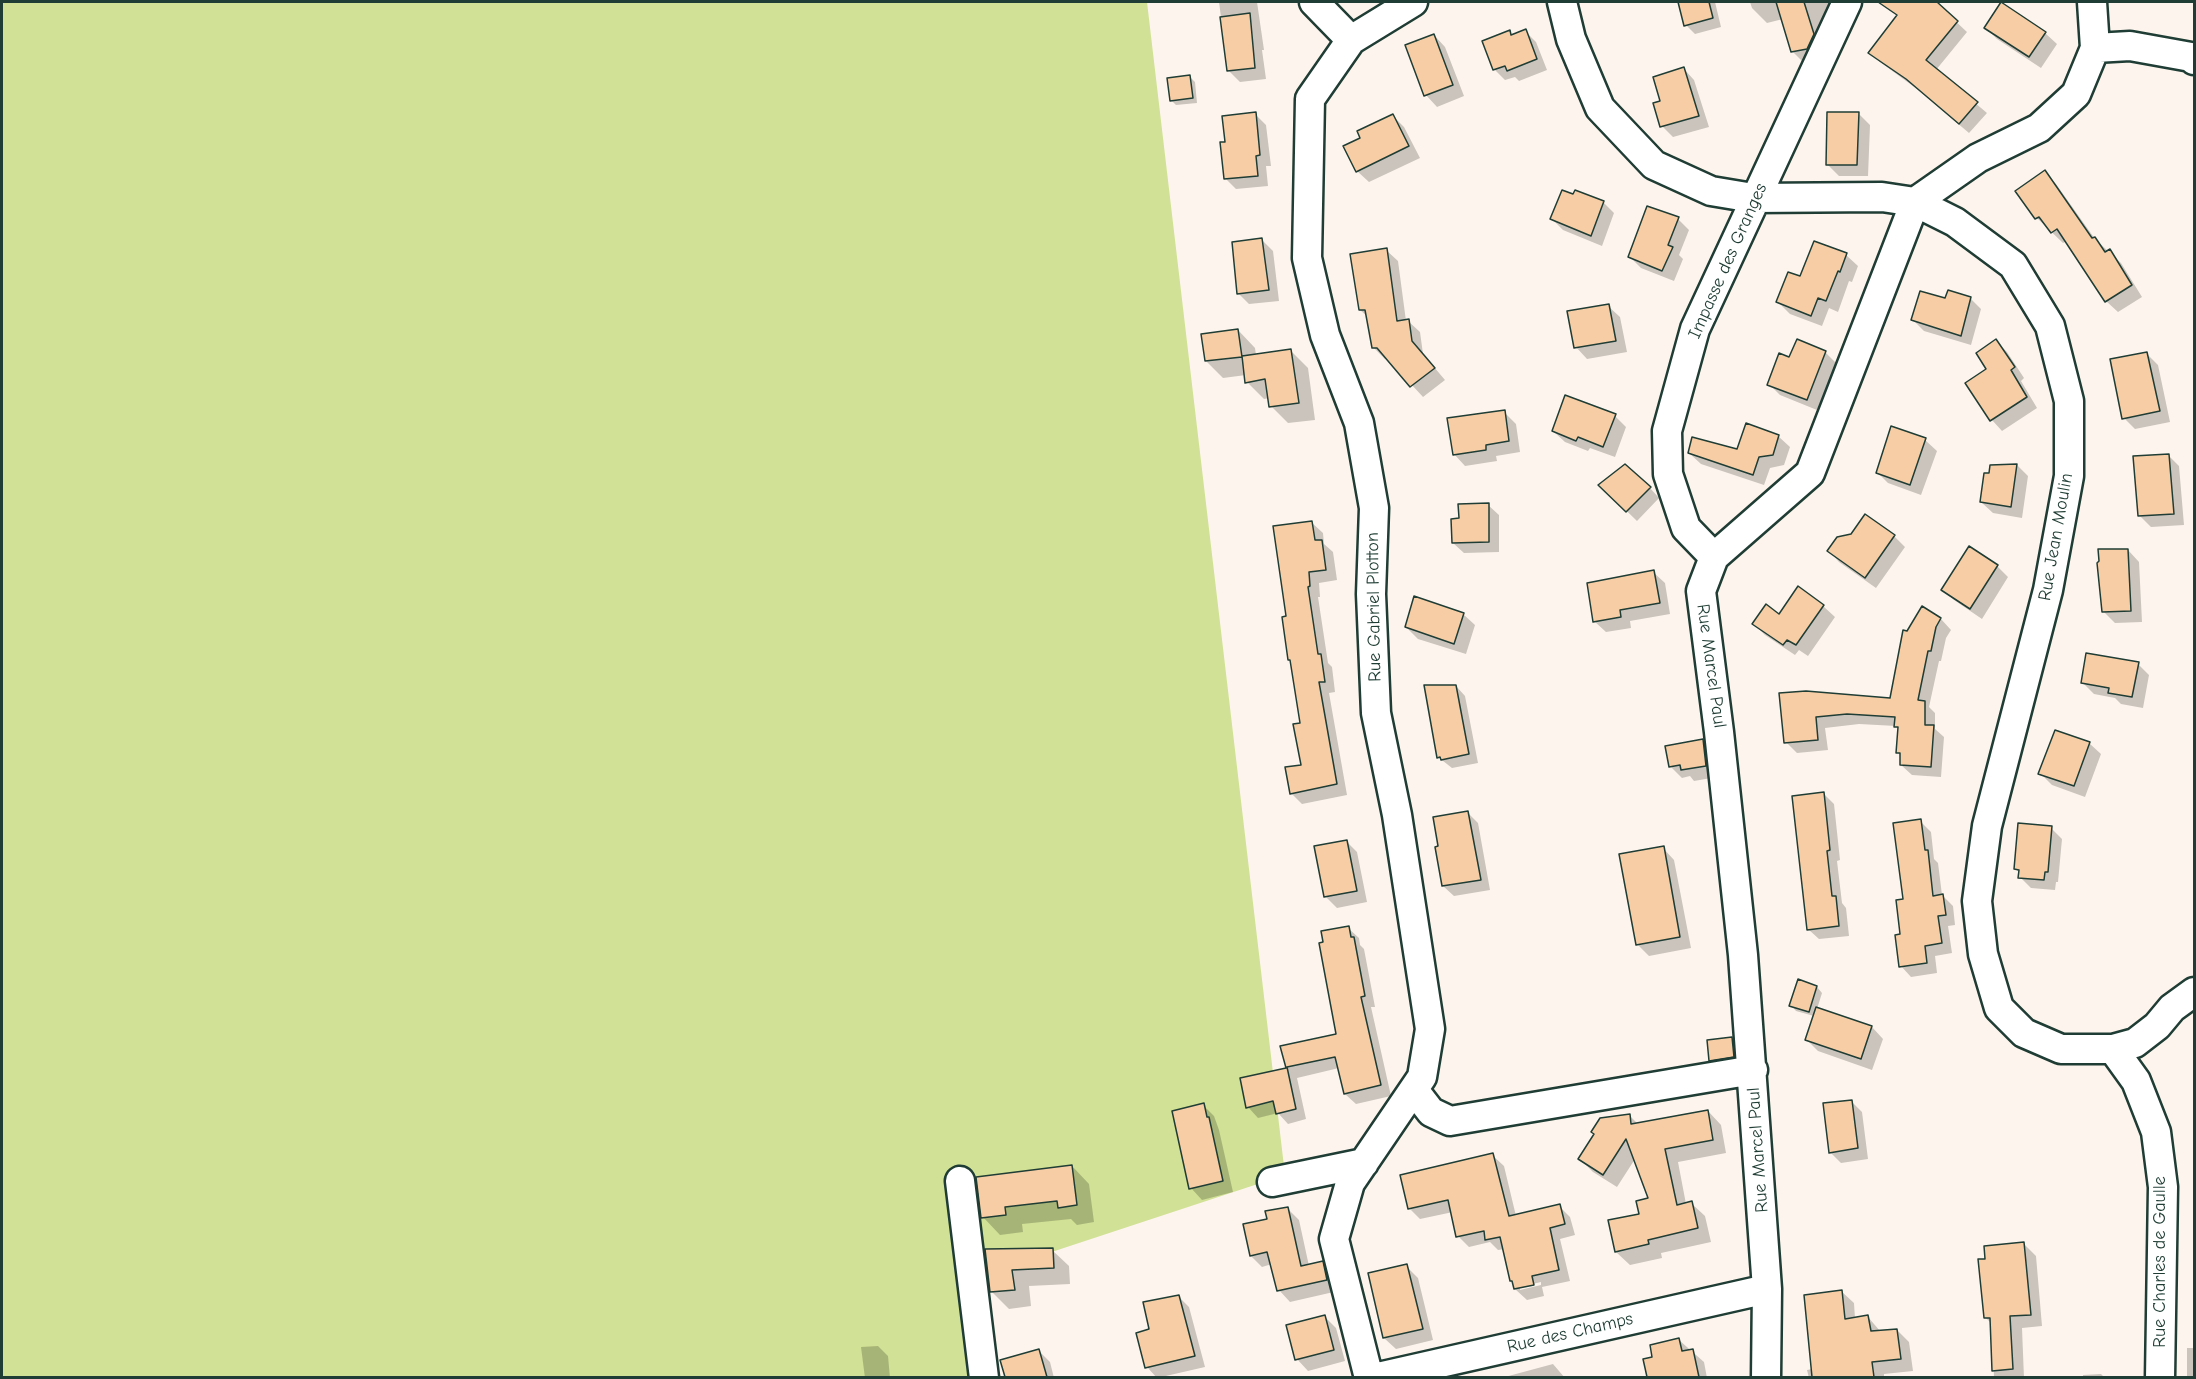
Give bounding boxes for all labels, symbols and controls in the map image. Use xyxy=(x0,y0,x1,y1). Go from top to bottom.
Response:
street label: Impasse des Granges xyxy=(1684,180,1772,342)
street label: Rue Jean Moulin xyxy=(2034,471,2078,603)
street label: Rue Gabriel Plotton xyxy=(1362,532,1386,682)
street label: Rue Marcel Paul xyxy=(1692,602,1730,730)
street label: Rue Marcel Paul xyxy=(1743,1087,1773,1213)
street label: Rue Charles de Gaulle xyxy=(2149,1176,2171,1348)
street label: Rue des Champs xyxy=(1505,1308,1635,1358)

